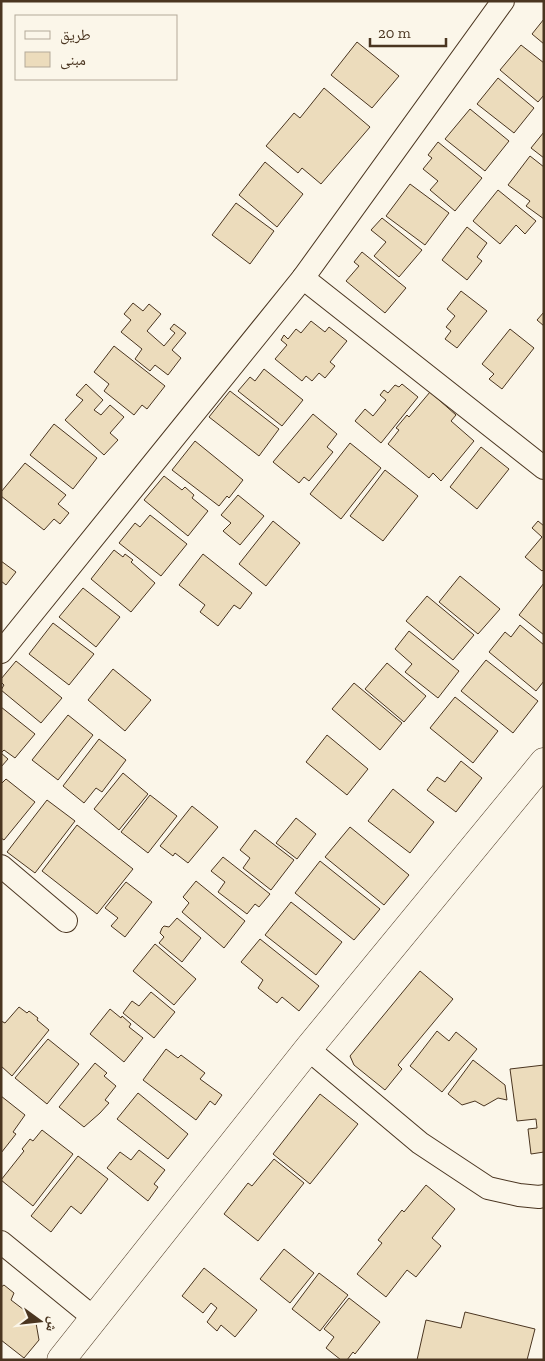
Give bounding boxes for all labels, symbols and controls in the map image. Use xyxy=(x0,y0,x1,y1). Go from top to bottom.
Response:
legend xyxy=(15,15,178,80)
scale bar xyxy=(370,15,446,47)
text: 20 m xyxy=(378,24,411,42)
text: طريق xyxy=(60,26,91,45)
text: مبنى xyxy=(60,51,86,70)
north arrow xyxy=(15,1296,65,1346)
text: ش xyxy=(42,1315,62,1334)

